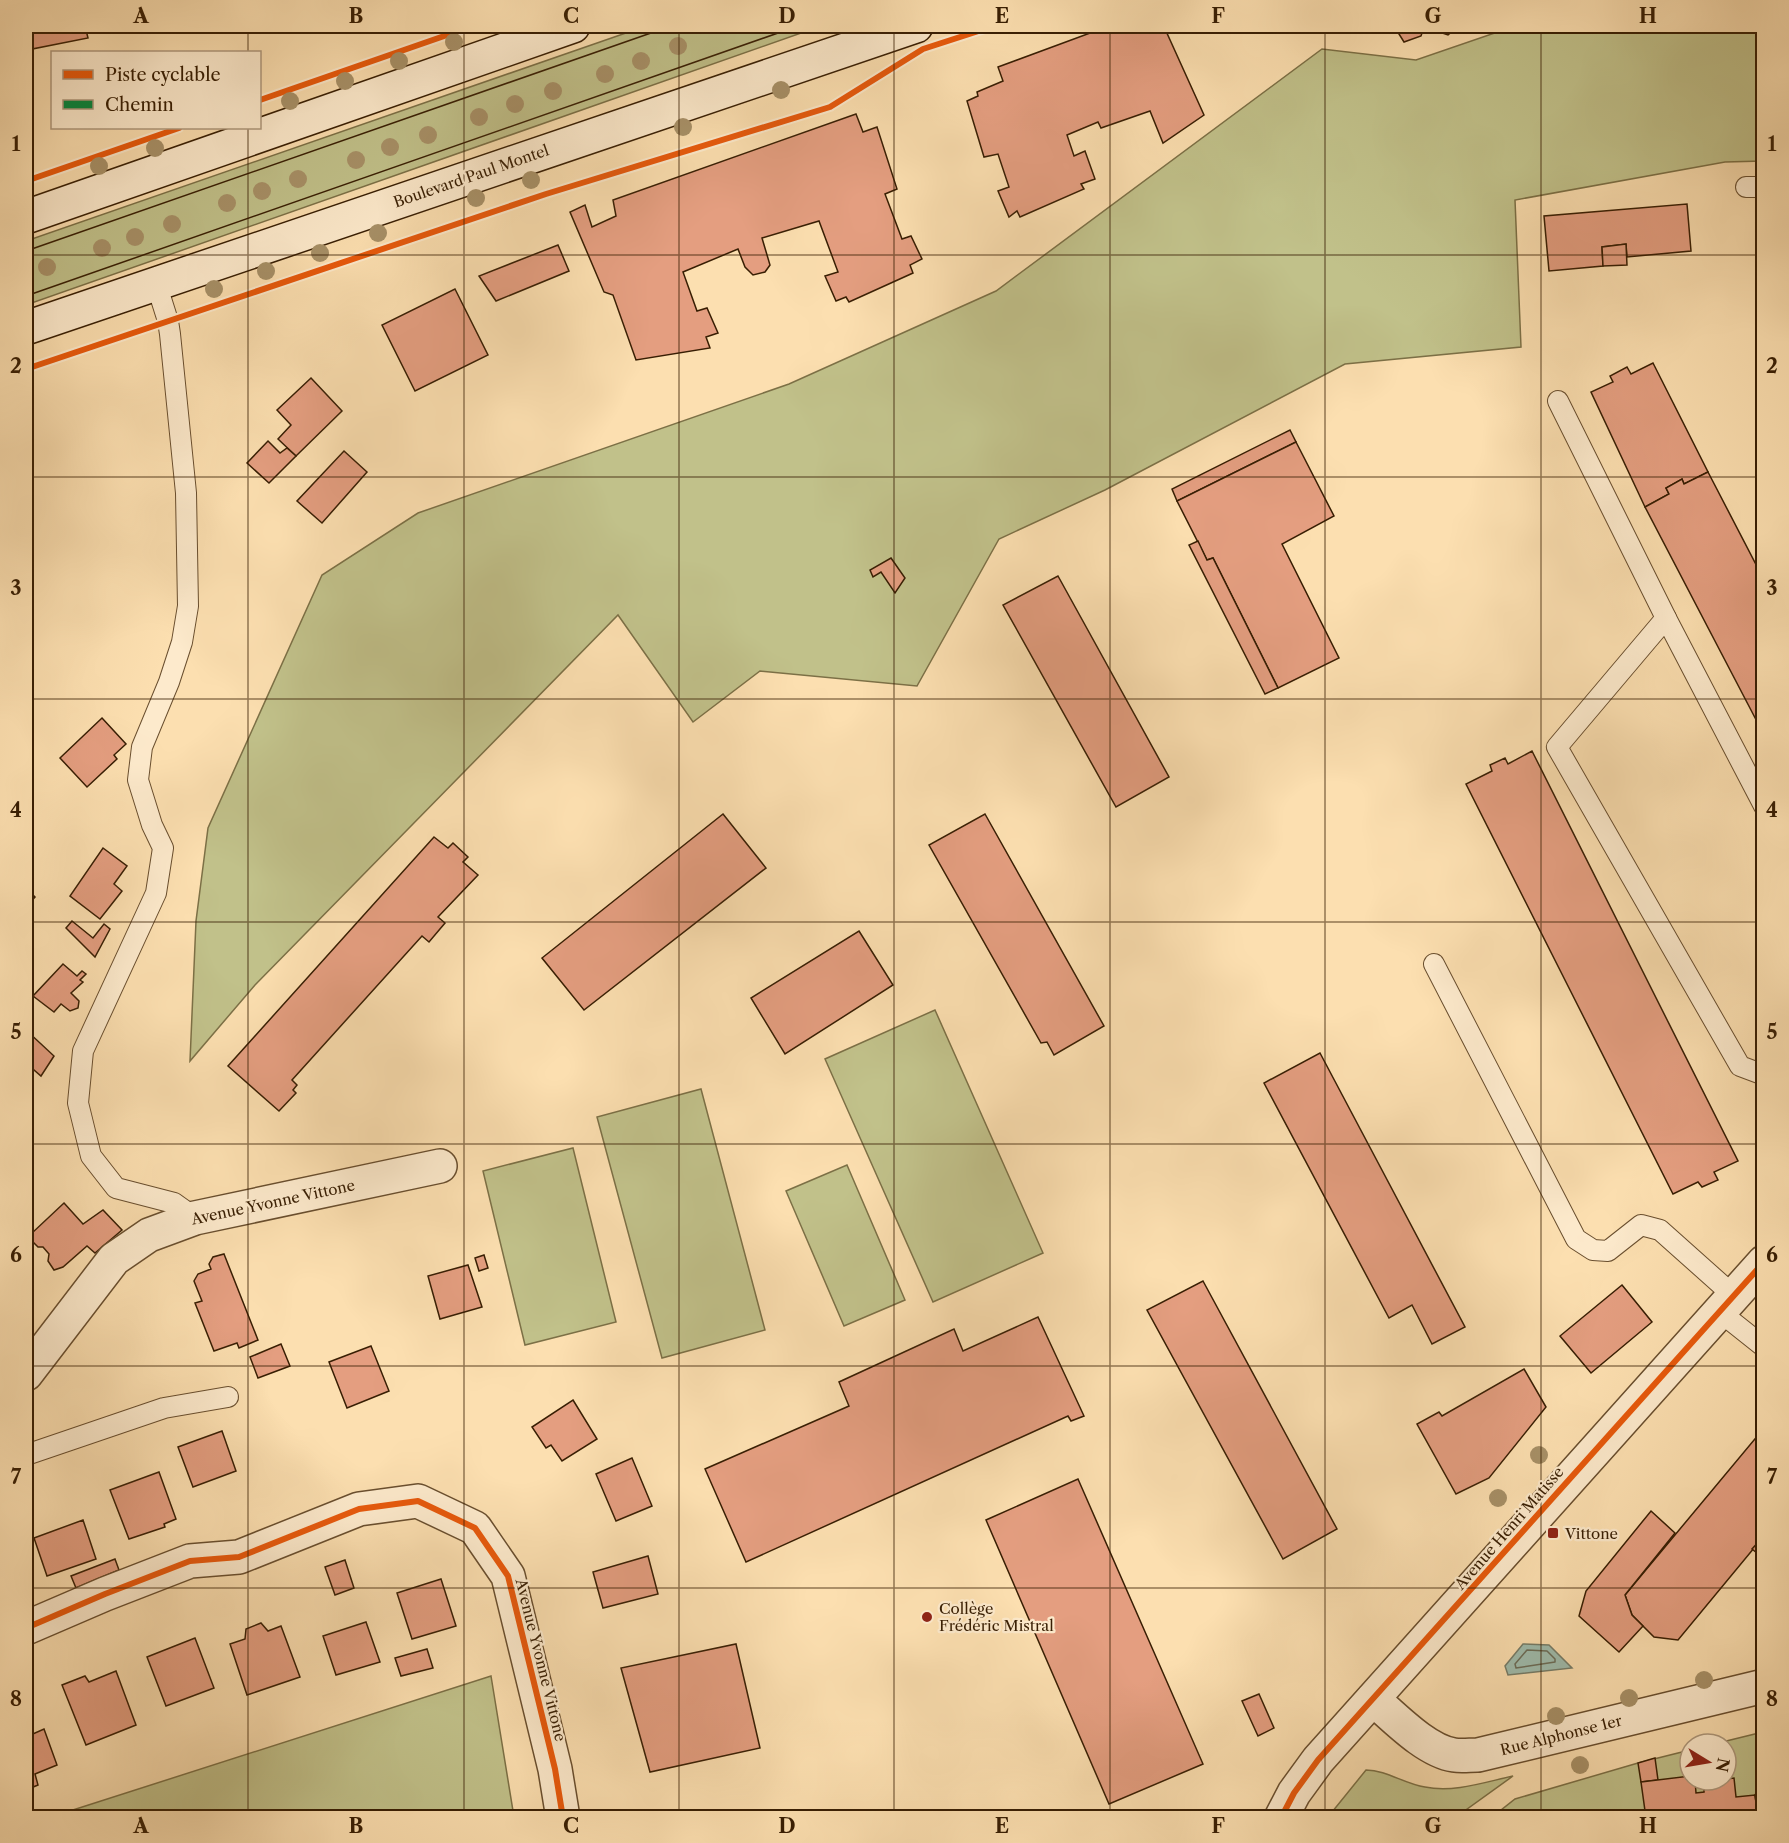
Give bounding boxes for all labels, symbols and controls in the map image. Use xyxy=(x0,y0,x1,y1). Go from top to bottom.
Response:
text: A xyxy=(132,4,149,28)
text: B xyxy=(349,4,364,28)
text: C xyxy=(563,4,579,28)
text: D xyxy=(778,4,796,28)
text: E xyxy=(995,4,1009,28)
text: F xyxy=(1211,4,1225,28)
text: G xyxy=(1425,4,1442,28)
text: H xyxy=(1639,4,1657,28)
legend xyxy=(51,51,261,129)
text: Piste cyclable xyxy=(105,64,221,86)
text: Chemin xyxy=(105,94,174,116)
text: 1 xyxy=(12,132,21,156)
text: 1 xyxy=(1768,132,1777,156)
street label: Boulevard Paul Montel xyxy=(391,140,552,212)
text: 2 xyxy=(10,354,22,378)
text: 2 xyxy=(1766,354,1778,378)
text: 3 xyxy=(10,576,22,600)
text: 3 xyxy=(1766,576,1778,600)
text: 4 xyxy=(10,798,22,822)
text: 4 xyxy=(1766,798,1778,822)
text: 5 xyxy=(10,1020,22,1044)
text: 5 xyxy=(1766,1020,1778,1044)
street label: Avenue Yvonne Vittone xyxy=(188,1175,357,1229)
text: 6 xyxy=(10,1243,22,1267)
text: 6 xyxy=(1766,1243,1778,1267)
street label: Avenue Henri Matisse xyxy=(1450,1463,1568,1594)
text: 7 xyxy=(11,1465,22,1489)
text: 7 xyxy=(1767,1465,1778,1489)
place label: Vittone xyxy=(1564,1524,1618,1543)
marker: Vittone xyxy=(1546,1526,1560,1540)
street label: Avenue Yvonne Vittone xyxy=(511,1576,570,1743)
place label: Collège Frédéric Mistral xyxy=(939,1599,1054,1635)
marker: Collège Frédéric Mistral xyxy=(920,1610,934,1624)
text: 8 xyxy=(10,1687,22,1711)
text: 8 xyxy=(1766,1687,1778,1711)
street label: Rue Alphonse 1er xyxy=(1498,1711,1624,1759)
north arrow xyxy=(1678,1732,1738,1792)
text: N xyxy=(1712,1756,1734,1774)
text: A xyxy=(132,1814,149,1838)
text: B xyxy=(349,1814,364,1838)
text: C xyxy=(563,1814,579,1838)
text: D xyxy=(778,1814,796,1838)
text: E xyxy=(995,1814,1009,1838)
text: F xyxy=(1211,1814,1225,1838)
text: G xyxy=(1425,1814,1442,1838)
text: H xyxy=(1639,1814,1657,1838)

